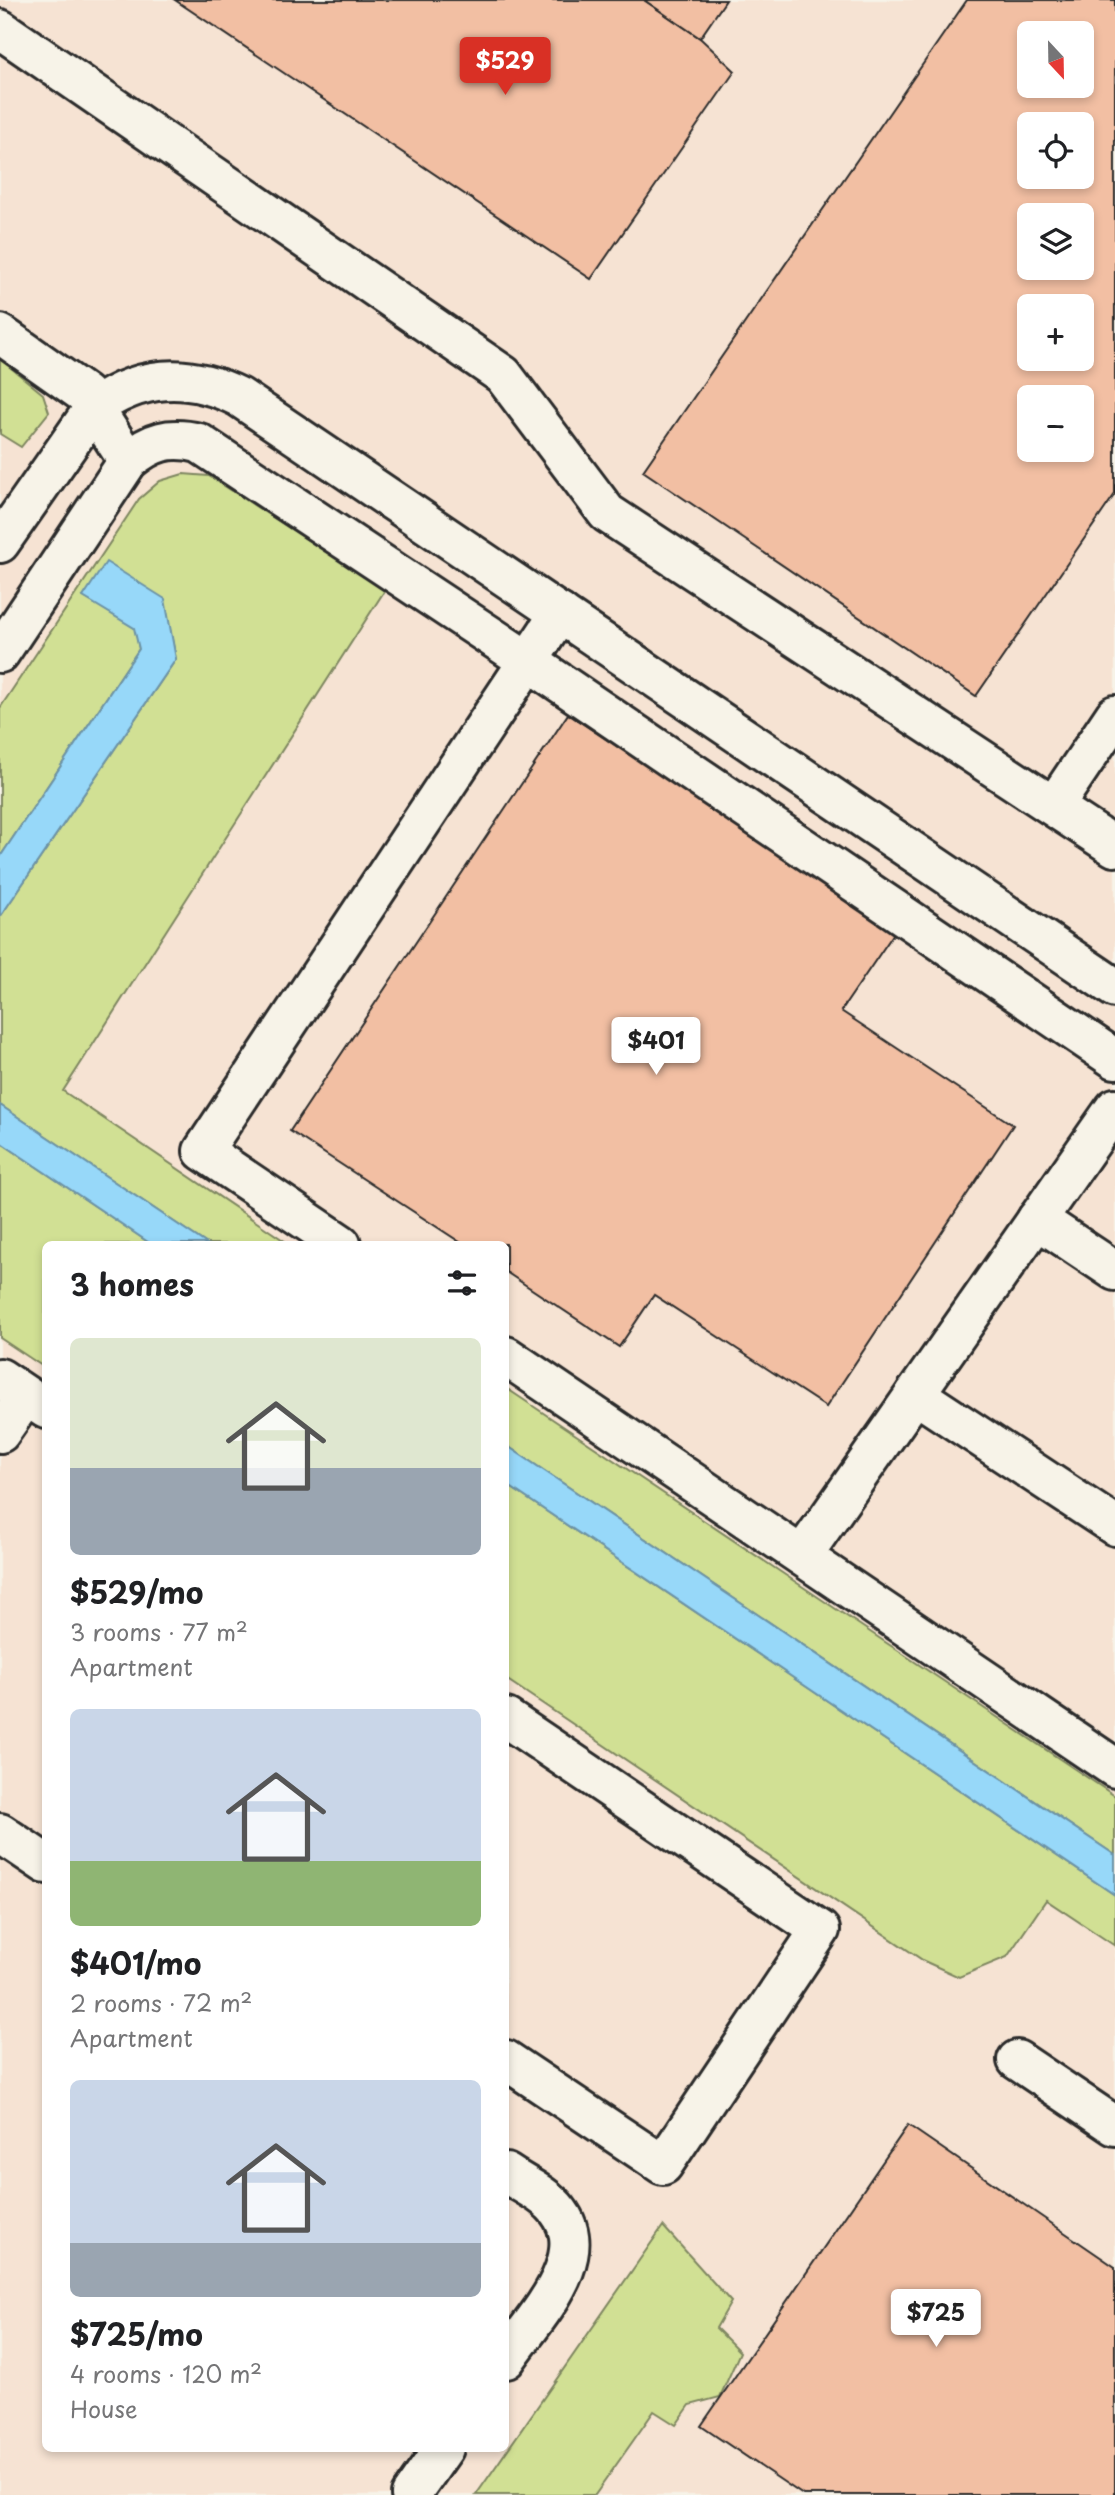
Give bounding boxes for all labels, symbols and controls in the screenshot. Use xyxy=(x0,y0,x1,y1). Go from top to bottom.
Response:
north arrow xyxy=(1017,21,1094,98)
map controls xyxy=(1017,21,1094,462)
pin: $529 xyxy=(464,38,546,97)
text: $529 xyxy=(476,42,534,77)
button: locate xyxy=(1017,112,1094,189)
button: layers xyxy=(1017,203,1094,280)
button: + xyxy=(1017,294,1094,371)
button: − xyxy=(1017,385,1094,462)
pin: $401 xyxy=(615,1018,697,1077)
text: $401 xyxy=(627,1022,685,1057)
text: 3 homes xyxy=(70,1261,194,1306)
icon: filters xyxy=(443,1264,481,1302)
icon: home xyxy=(213,1383,339,1509)
text: $529/mo xyxy=(70,1569,203,1614)
text: 3 rooms · 77 m² xyxy=(70,1614,248,1649)
text: Apartment xyxy=(70,1649,193,1684)
icon: home xyxy=(213,1754,339,1880)
text: $401/mo xyxy=(70,1940,201,1985)
text: 2 rooms · 72 m² xyxy=(70,1985,252,2020)
text: Apartment xyxy=(70,2020,193,2055)
icon: home xyxy=(213,2125,339,2251)
pin: $725 xyxy=(895,2290,977,2349)
text: $725 xyxy=(907,2294,965,2329)
text: $725/mo xyxy=(70,2311,203,2356)
text: 4 rooms · 120 m² xyxy=(70,2356,262,2391)
text: House xyxy=(70,2391,137,2426)

